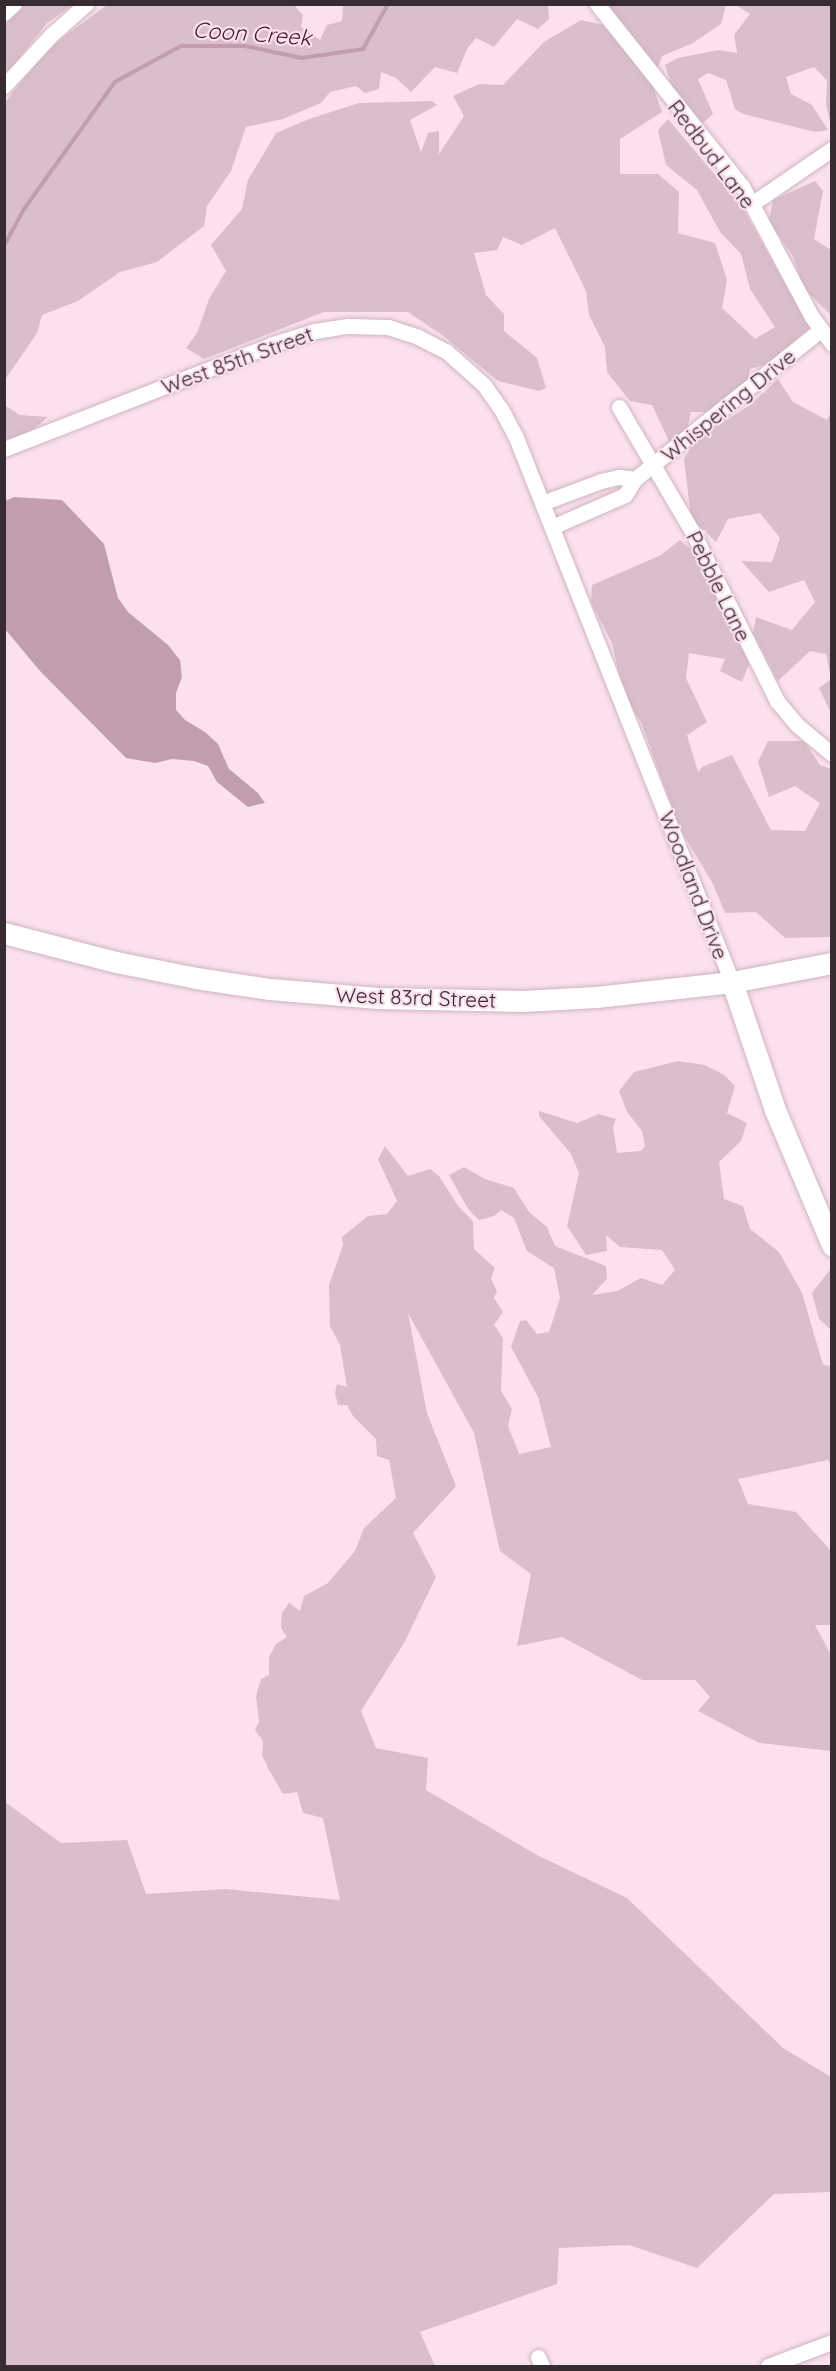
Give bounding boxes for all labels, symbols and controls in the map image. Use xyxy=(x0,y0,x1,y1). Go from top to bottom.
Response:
water label: Coon Creek xyxy=(192,17,312,51)
street label: Redbud Lane xyxy=(663,95,761,213)
street label: West 85th Street xyxy=(158,321,316,399)
street label: Whispering Drive xyxy=(656,343,800,467)
street label: Pebble Lane xyxy=(681,527,757,645)
street label: Woodland Drive xyxy=(654,807,734,963)
street label: West 83rd Street xyxy=(335,982,497,1012)

